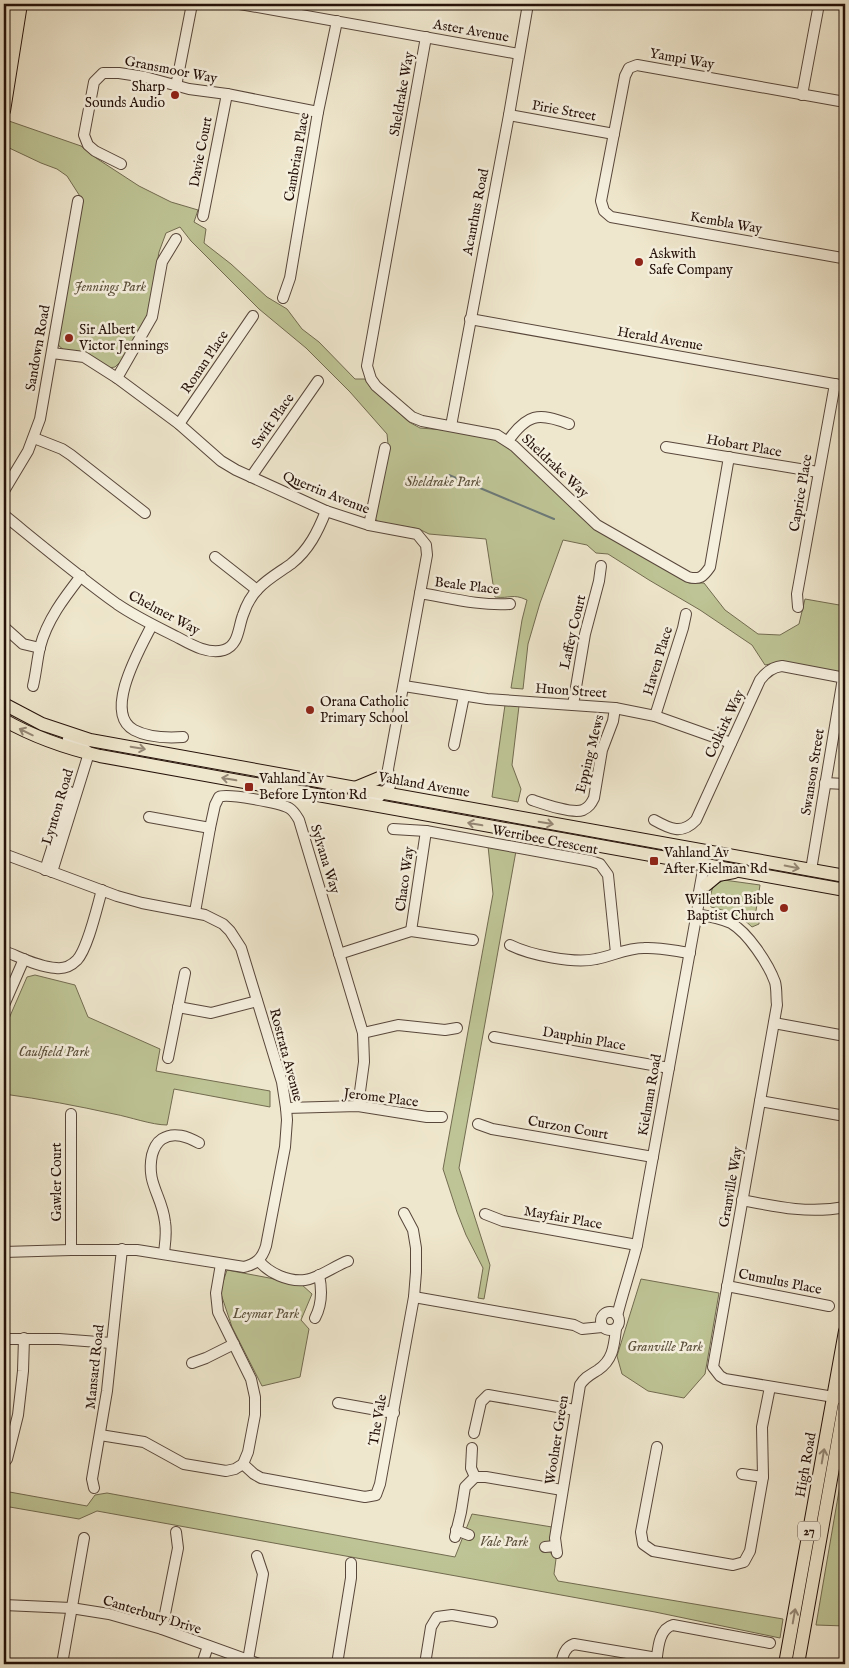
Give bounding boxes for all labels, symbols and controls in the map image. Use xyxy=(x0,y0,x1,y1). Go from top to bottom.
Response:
street label: Aster Avenue xyxy=(431,15,511,47)
street label: Yampi Way xyxy=(648,44,716,74)
street label: Sheldrake Way xyxy=(386,50,418,138)
street label: Gransmoor Way xyxy=(123,52,219,88)
place label: Sharp Sounds Audio xyxy=(85,78,165,112)
marker: Sharp Sounds Audio xyxy=(169,89,181,101)
street label: Pirie Street xyxy=(530,96,598,126)
street label: Cambrian Place xyxy=(280,110,314,203)
street label: Davie Court xyxy=(185,115,217,189)
street label: Acanthus Road xyxy=(459,167,493,258)
street label: Kembla Way xyxy=(689,208,764,238)
place label: Askwith Safe Company xyxy=(648,245,733,279)
marker: Askwith Safe Company xyxy=(633,256,645,268)
park label: Jennings Park xyxy=(74,278,146,297)
street label: Sandown Road xyxy=(22,303,55,392)
place label: Sir Albert Victor Jennings xyxy=(78,321,169,355)
street label: Herald Avenue xyxy=(616,323,705,355)
street label: Ronan Place xyxy=(177,326,233,397)
marker: Sir Albert Victor Jennings xyxy=(63,332,75,344)
street label: Swift Place xyxy=(247,389,299,452)
street label: Sheldrake Way xyxy=(518,430,593,502)
street label: Hobart Place xyxy=(705,431,784,462)
street label: Caprice Place xyxy=(785,452,817,533)
street label: Querrin Avenue xyxy=(280,467,373,519)
park label: Sheldrake Park xyxy=(405,473,481,491)
street label: Beale Place xyxy=(433,573,501,599)
street label: Chelmer Way xyxy=(125,587,203,639)
street label: Laffey Court xyxy=(556,593,590,671)
street label: Haven Place xyxy=(639,624,677,698)
street label: Huon Street xyxy=(535,680,608,702)
street label: Colkirk Way xyxy=(701,687,749,761)
place label: Orana Catholic Primary School xyxy=(320,693,409,727)
marker: Orana Catholic Primary School xyxy=(304,704,316,716)
street label: Epping Mews xyxy=(572,713,608,795)
one-way arrow xyxy=(19,726,34,736)
street label: Swanson Street xyxy=(797,727,829,817)
one-way arrow xyxy=(129,744,145,754)
street label: Lynton Road xyxy=(38,766,78,847)
street label: Vahland Avenue xyxy=(376,768,472,802)
place label: Vahland Av Before Lynton Rd xyxy=(258,770,367,804)
one-way arrow xyxy=(221,774,237,784)
marker: Vahland Av Before Lynton Rd xyxy=(243,781,255,793)
one-way arrow xyxy=(467,818,483,828)
one-way arrow xyxy=(538,818,554,828)
street label: Werribee Crescent xyxy=(490,821,600,859)
street label: Sylvana Way xyxy=(306,822,344,896)
place label: Vahland Av After Kielman Rd xyxy=(663,844,768,878)
street label: Chaco Way xyxy=(392,845,418,913)
marker: Vahland Av After Kielman Rd xyxy=(648,855,660,867)
one-way arrow xyxy=(784,863,800,872)
place label: Willetton Bible Baptist Church xyxy=(685,891,775,925)
marker: Willetton Bible Baptist Church xyxy=(778,902,790,914)
street label: Rostrata Avenue xyxy=(265,1006,307,1104)
street label: Dauphin Place xyxy=(541,1023,628,1055)
park label: Caulfield Park xyxy=(18,1043,90,1061)
street label: Kielman Road xyxy=(634,1052,666,1137)
street label: Jerome Place xyxy=(341,1084,420,1112)
street label: Curzon Court xyxy=(526,1112,610,1144)
street label: Gawler Court xyxy=(48,1142,66,1222)
street label: Granville Way xyxy=(715,1145,747,1229)
street label: Mayfair Place xyxy=(522,1202,604,1234)
street label: Cumulus Place xyxy=(737,1265,824,1299)
park label: Leymar Park xyxy=(232,1305,300,1323)
street label: Mansard Road xyxy=(82,1323,108,1410)
park label: Granville Park xyxy=(627,1338,703,1356)
street label: The Vale xyxy=(365,1392,391,1447)
street label: Woolner Green xyxy=(541,1394,573,1486)
street label: High Road xyxy=(791,1431,821,1499)
one-way arrow xyxy=(818,1449,828,1465)
road number: 27 xyxy=(798,1522,820,1540)
park label: Vale Park xyxy=(480,1533,529,1551)
street label: Canterbury Drive xyxy=(100,1591,204,1639)
one-way arrow xyxy=(790,1609,799,1625)

